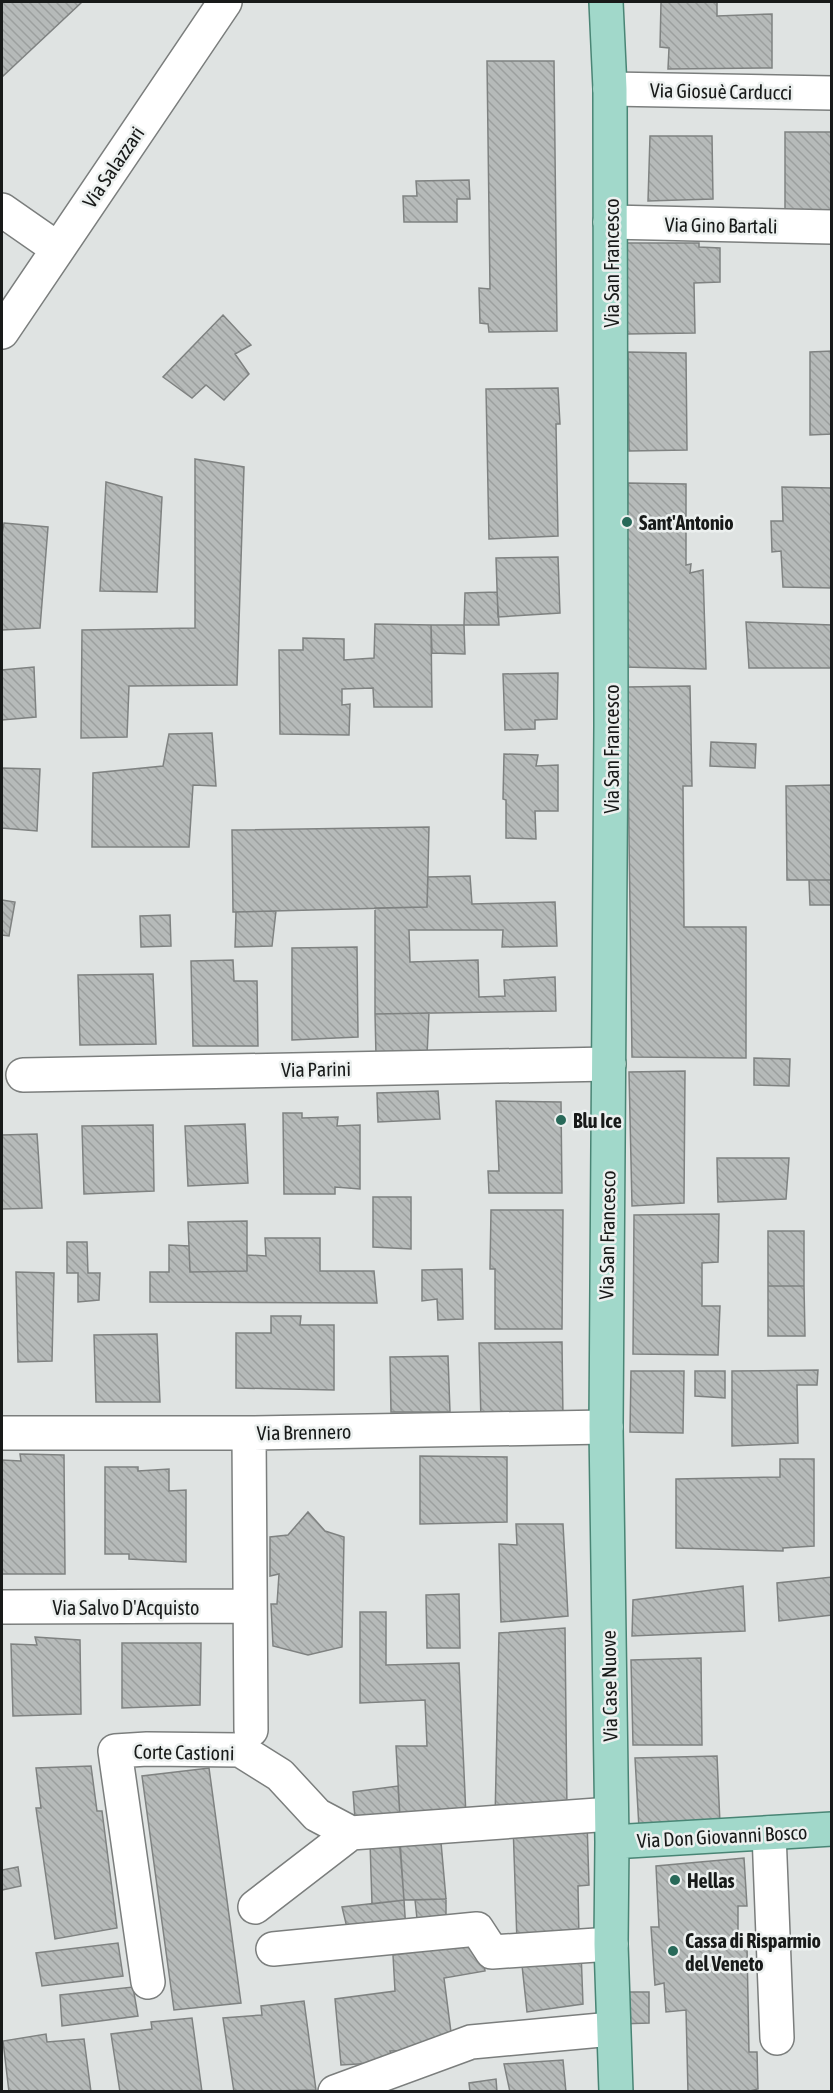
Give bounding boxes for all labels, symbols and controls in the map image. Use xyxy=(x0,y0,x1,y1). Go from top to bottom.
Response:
street label: Via Giosuè Carducci xyxy=(650,78,792,104)
street label: Via Salazzari xyxy=(77,122,149,212)
street label: Via San Francesco xyxy=(600,198,623,328)
street label: Via Gino Bartali xyxy=(664,213,778,237)
place label: Sant'Antonio xyxy=(639,511,734,534)
marker: Sant'Antonio xyxy=(620,515,634,529)
street label: Via San Francesco xyxy=(600,684,623,814)
street label: Via Parini xyxy=(281,1057,351,1081)
place label: Blu Ice xyxy=(573,1109,622,1132)
marker: Blu Ice xyxy=(554,1113,568,1127)
street label: Via San Francesco xyxy=(594,1170,620,1300)
street label: Via Brennero xyxy=(256,1420,352,1444)
street label: Via Salvo D'Acquisto xyxy=(53,1596,199,1619)
street label: Via Case Nuove xyxy=(597,1630,621,1742)
street label: Corte Castioni xyxy=(133,1740,235,1764)
street label: Via Don Giovanni Bosco xyxy=(636,1820,808,1852)
place label: Hellas xyxy=(687,1869,735,1892)
marker: Hellas xyxy=(668,1873,682,1887)
place label: Cassa di Risparmio del Veneto xyxy=(685,1929,821,1975)
marker: Cassa di Risparmio del Veneto xyxy=(666,1944,680,1958)

